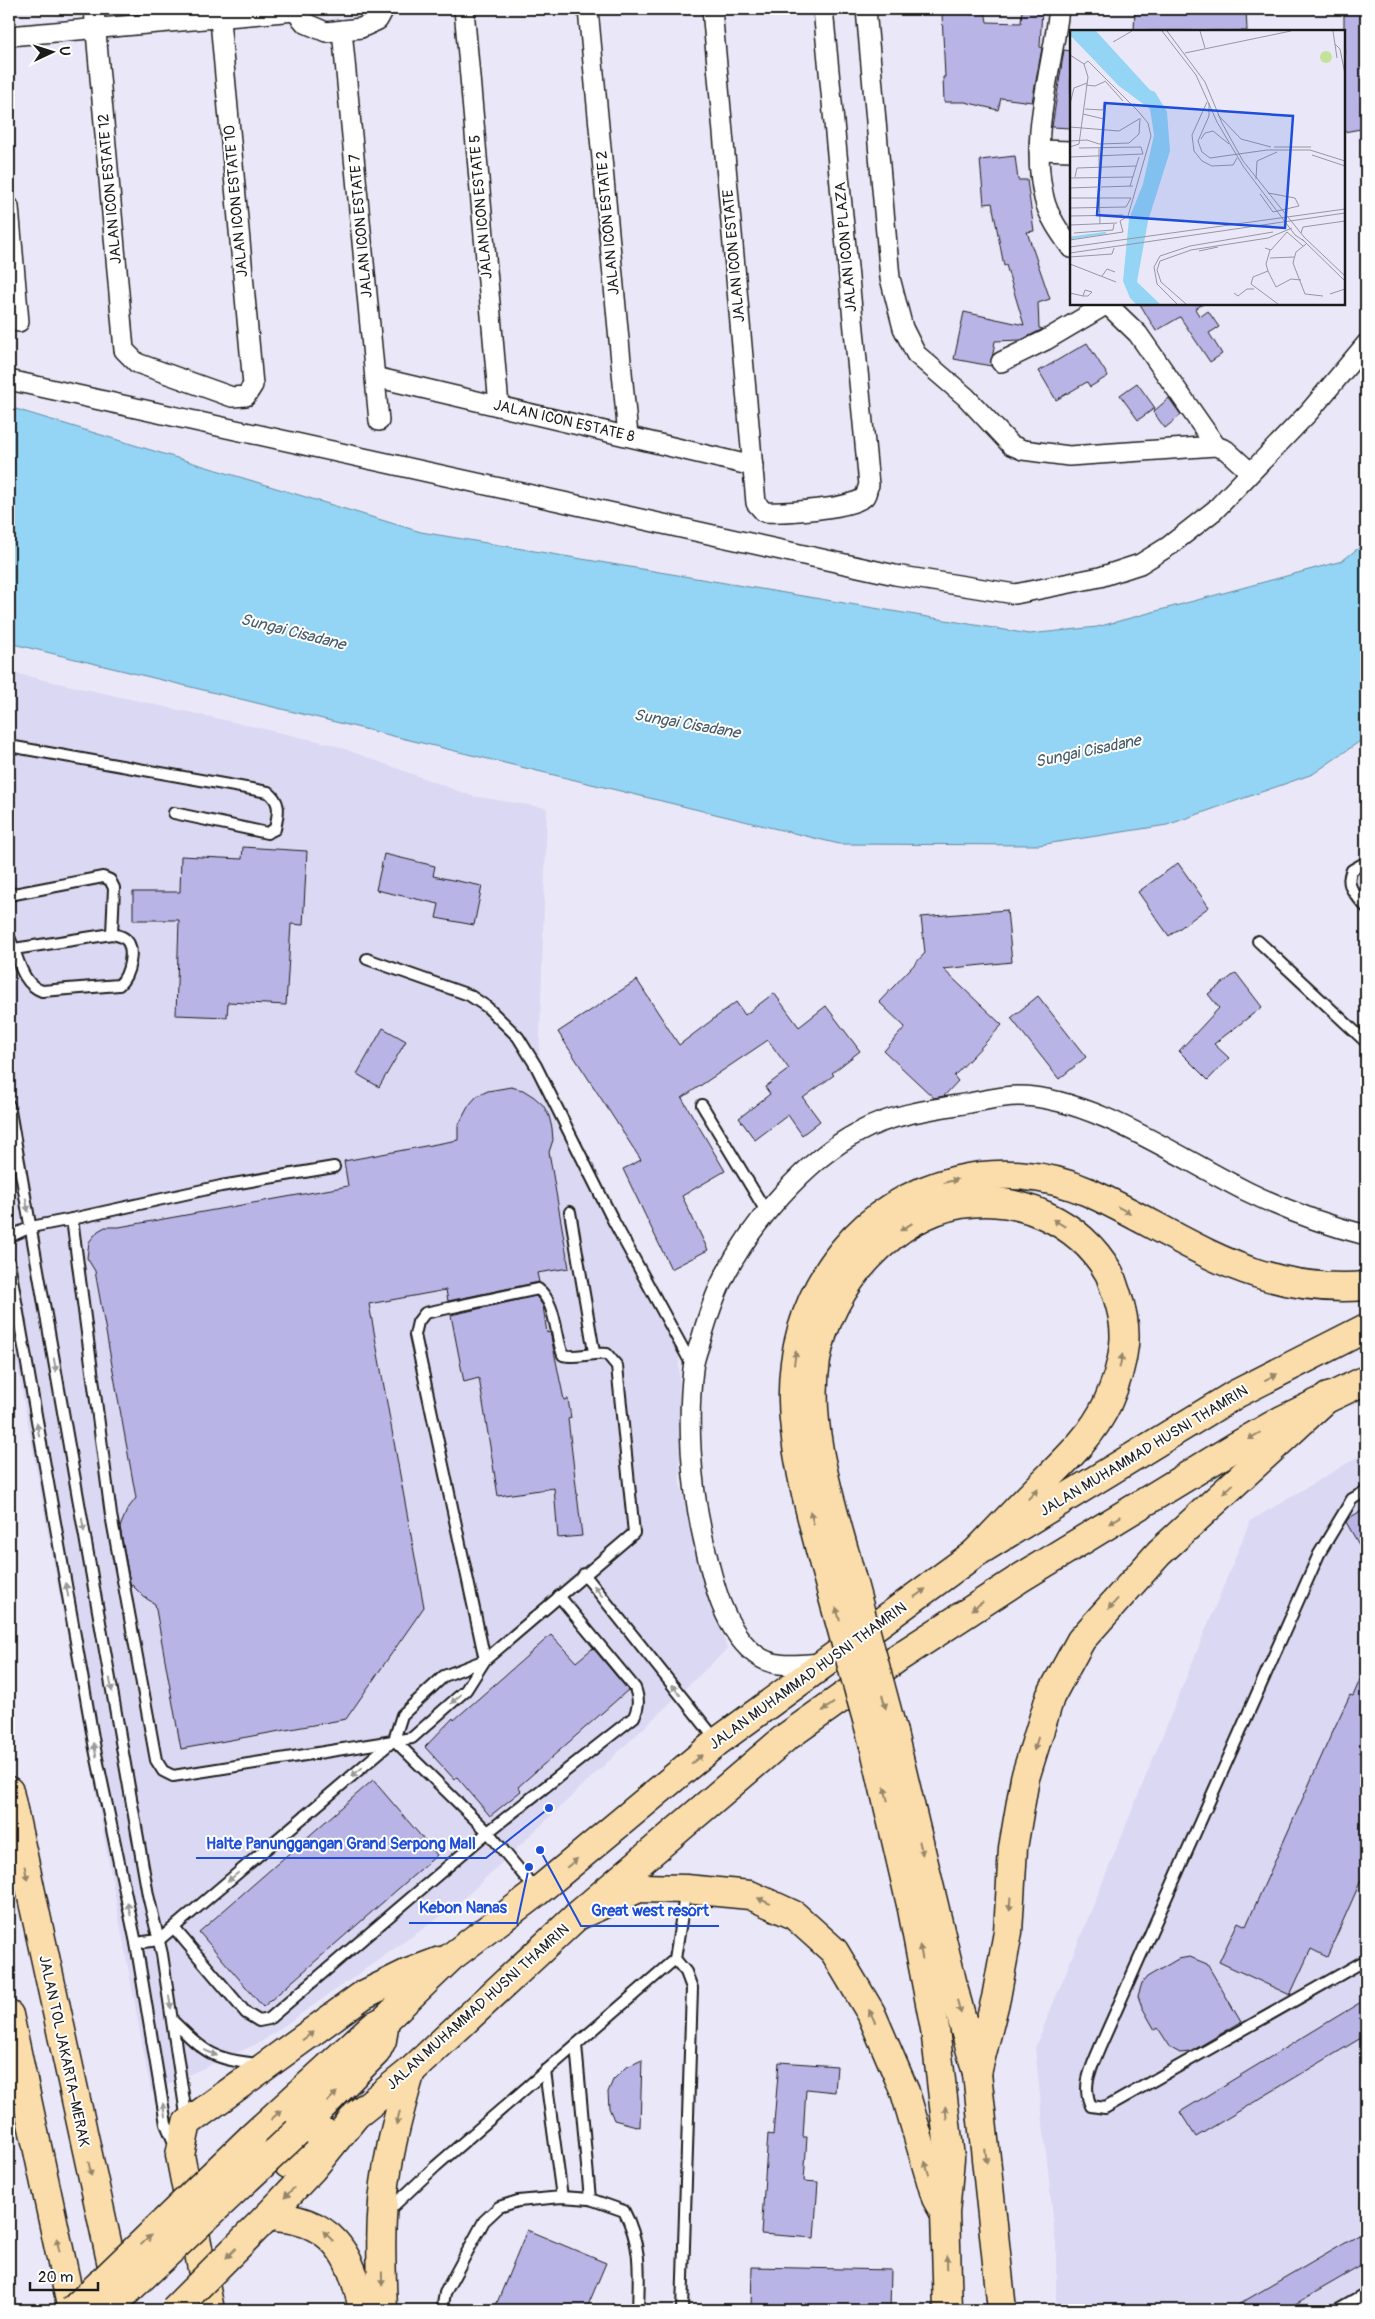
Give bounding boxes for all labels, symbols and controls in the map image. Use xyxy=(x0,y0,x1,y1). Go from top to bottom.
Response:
north arrow xyxy=(28,28,78,78)
inset map xyxy=(1070,30,1345,305)
text: U xyxy=(56,46,73,56)
street label: JALAN ICON ESTATE 12 xyxy=(94,113,126,265)
street label: JALAN ICON ESTATE 10 xyxy=(220,124,252,278)
street label: JALAN ICON ESTATE 5 xyxy=(465,134,497,280)
street label: JALAN ICON ESTATE 2 xyxy=(592,150,624,296)
street label: JALAN ICON ESTATE 7 xyxy=(345,153,377,299)
street label: JALAN ICON PLAZA xyxy=(831,181,861,313)
street label: JALAN ICON ESTATE xyxy=(719,189,749,323)
street label: JALAN ICON ESTATE 8 xyxy=(492,396,637,447)
water label: Sungai Cisadane xyxy=(239,609,350,655)
water label: Sungai Cisadane xyxy=(632,705,744,744)
water label: Sungai Cisadane xyxy=(1033,730,1145,772)
one-way arrow xyxy=(943,1177,958,1185)
one-way arrow xyxy=(23,1197,31,1213)
one-way arrow xyxy=(1117,1206,1131,1214)
one-way arrow xyxy=(1052,1218,1065,1228)
one-way arrow xyxy=(899,1222,912,1231)
one-way arrow xyxy=(791,1350,799,1366)
one-way arrow xyxy=(1117,1354,1125,1369)
one-way arrow xyxy=(52,1357,60,1373)
one-way arrow xyxy=(1264,1372,1278,1380)
street label: JALAN MUHAMMAD HUSNI THAMRIN xyxy=(1036,1381,1252,1521)
one-way arrow xyxy=(34,1422,42,1438)
one-way arrow xyxy=(1248,1432,1261,1441)
one-way arrow xyxy=(1221,1484,1234,1495)
one-way arrow xyxy=(1026,1488,1038,1500)
one-way arrow xyxy=(807,1511,815,1526)
one-way arrow xyxy=(1109,1516,1122,1525)
one-way arrow xyxy=(80,1517,88,1533)
one-way arrow xyxy=(62,1582,70,1598)
one-way arrow xyxy=(592,1585,603,1598)
one-way arrow xyxy=(913,1588,927,1598)
one-way arrow xyxy=(1107,1597,1119,1609)
street label: JALAN MUHAMMAD HUSNI THAMRIN xyxy=(705,1598,911,1754)
one-way arrow xyxy=(971,1602,984,1611)
one-way arrow xyxy=(833,1606,841,1621)
one-way arrow xyxy=(108,1677,116,1693)
one-way arrow xyxy=(671,1684,682,1697)
one-way arrow xyxy=(450,1693,462,1705)
one-way arrow xyxy=(881,1695,889,1710)
one-way arrow xyxy=(821,1702,835,1712)
one-way arrow xyxy=(1031,1737,1039,1752)
one-way arrow xyxy=(91,1742,99,1758)
one-way arrow xyxy=(690,1753,703,1764)
one-way arrow xyxy=(351,1766,363,1777)
one-way arrow xyxy=(881,1786,889,1801)
callout: Halte Panunggangan Grand Serpong Mall xyxy=(196,1827,486,1858)
text: Halte Panunggangan Grand Serpong Mall xyxy=(206,1834,476,1854)
one-way arrow xyxy=(917,1841,925,1856)
one-way arrow xyxy=(566,1857,578,1869)
one-way arrow xyxy=(22,1866,30,1881)
one-way arrow xyxy=(227,1872,240,1883)
callout: Kebon Nanas xyxy=(409,1892,517,1923)
callout: Great west resort xyxy=(581,1895,719,1926)
one-way arrow xyxy=(756,1896,771,1905)
one-way arrow xyxy=(1005,1896,1013,1912)
text: Kebon Nanas xyxy=(419,1898,508,1918)
one-way arrow xyxy=(124,1901,132,1917)
text: Great west resort xyxy=(591,1901,709,1921)
street label: JALAN MUHAMMAD HUSNI THAMRIN xyxy=(383,1920,573,2094)
one-way arrow xyxy=(917,1945,925,1960)
street label: JALAN TOL JAKARTA–MERAK xyxy=(34,1954,94,2148)
one-way arrow xyxy=(167,1994,175,2010)
one-way arrow xyxy=(955,1999,963,2014)
one-way arrow xyxy=(868,2009,876,2023)
one-way arrow xyxy=(301,2031,315,2041)
one-way arrow xyxy=(204,2050,218,2058)
one-way arrow xyxy=(326,2091,338,2103)
one-way arrow xyxy=(159,2101,167,2117)
one-way arrow xyxy=(942,2105,950,2121)
one-way arrow xyxy=(270,2110,282,2121)
one-way arrow xyxy=(393,2111,401,2126)
one-way arrow xyxy=(982,2148,990,2164)
one-way arrow xyxy=(86,2161,94,2176)
one-way arrow xyxy=(922,2161,930,2176)
one-way arrow xyxy=(283,2186,295,2198)
one-way arrow xyxy=(322,2230,334,2242)
one-way arrow xyxy=(139,2234,151,2246)
one-way arrow xyxy=(54,2238,62,2253)
one-way arrow xyxy=(225,2247,237,2259)
one-way arrow xyxy=(942,2254,950,2270)
scale bar xyxy=(30,2259,98,2291)
text: 20 m xyxy=(38,2268,73,2287)
one-way arrow xyxy=(378,2271,386,2287)

